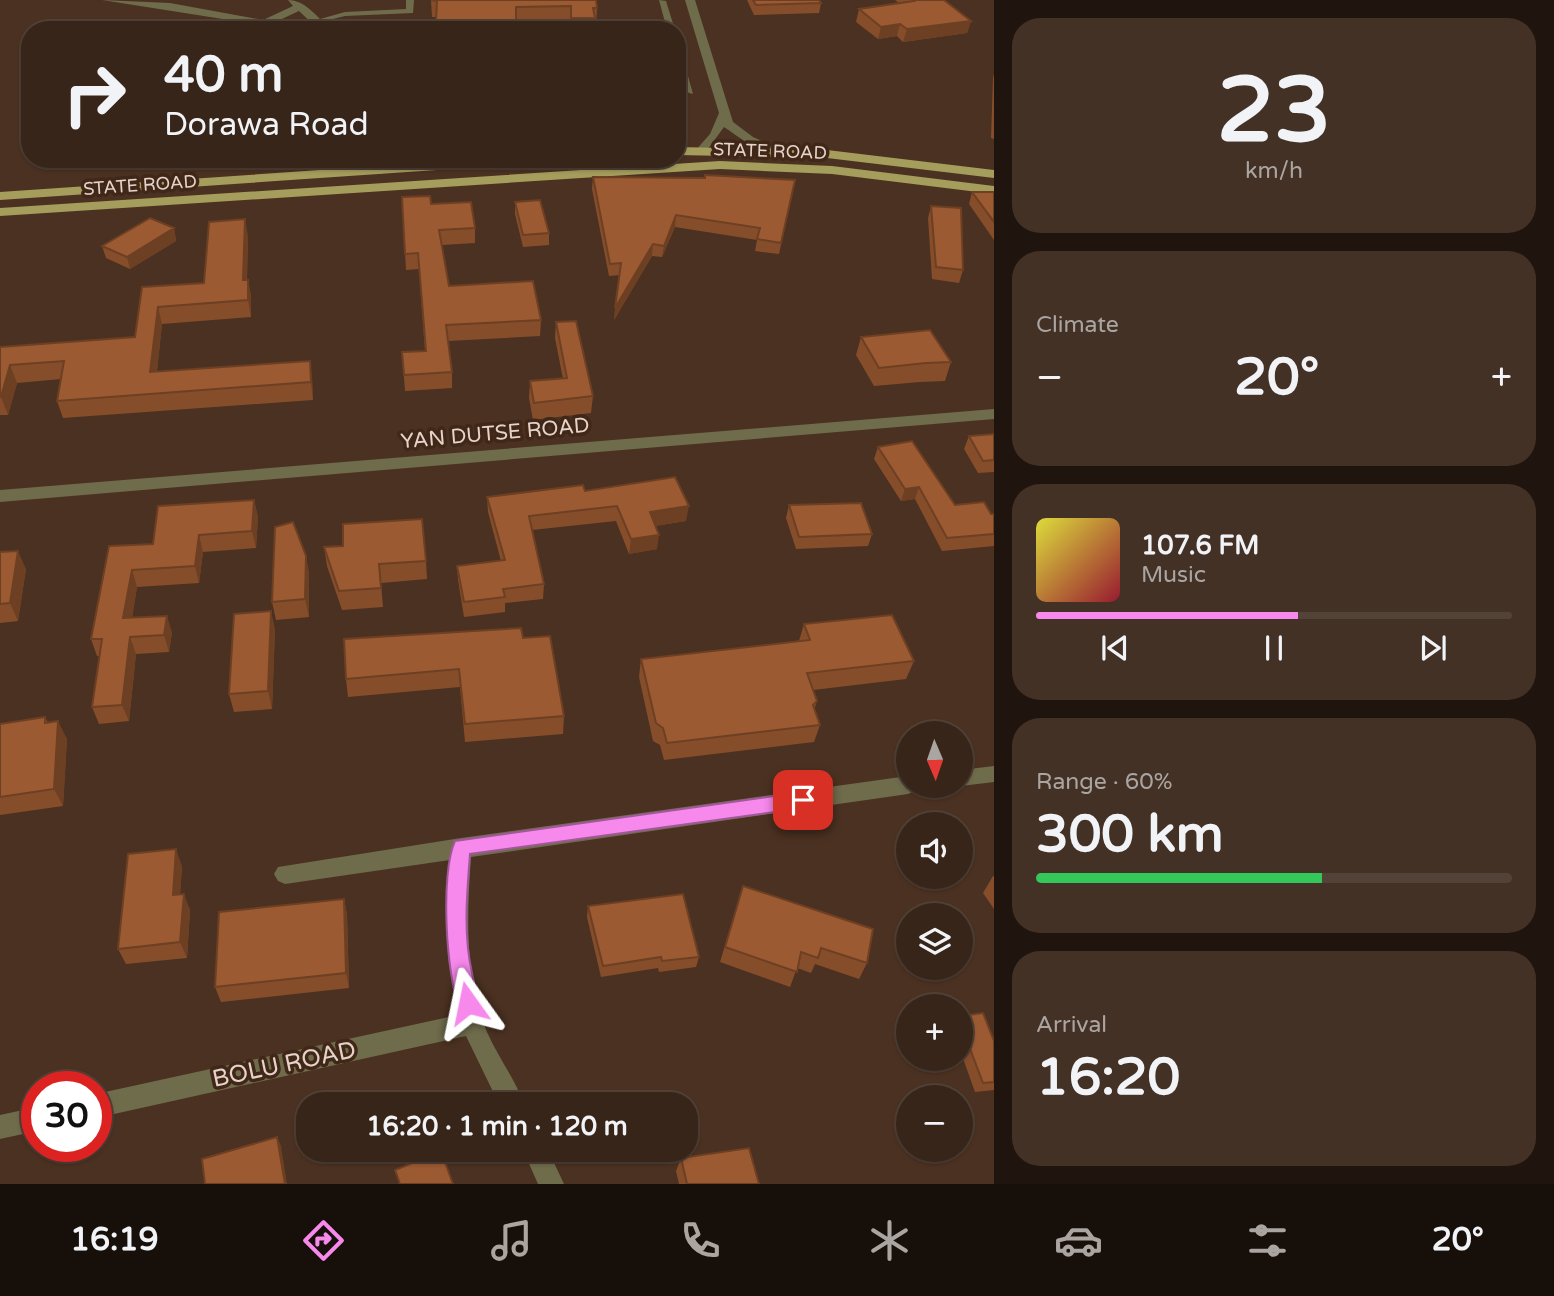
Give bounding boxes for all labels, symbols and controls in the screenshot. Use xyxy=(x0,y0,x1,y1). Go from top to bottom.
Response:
text: 40 m xyxy=(164,46,283,105)
icon: right xyxy=(49,49,140,140)
text: 23 xyxy=(1217,56,1331,166)
text: Dorawa Road xyxy=(164,106,369,144)
street label: STATE ROAD xyxy=(713,138,827,164)
text: km/h xyxy=(1245,157,1303,185)
street label: STATE ROAD xyxy=(82,170,198,200)
text: Climate xyxy=(1036,311,1119,339)
text: 20° xyxy=(1234,346,1319,409)
text: − xyxy=(1036,355,1063,401)
text: + xyxy=(1491,355,1512,401)
street label: YAN DUTSE ROAD xyxy=(400,413,591,454)
text: 107.6 FM xyxy=(1141,530,1259,561)
text: Music xyxy=(1141,561,1206,589)
icon: previous xyxy=(1096,629,1134,667)
icon: pause xyxy=(1255,629,1293,667)
icon: next xyxy=(1414,629,1452,667)
north arrow xyxy=(896,721,973,798)
map controls xyxy=(896,721,973,1162)
text: Range · 60% xyxy=(1036,768,1172,796)
pin xyxy=(773,770,833,830)
icon: arrive xyxy=(784,781,822,819)
text: 300 km xyxy=(1036,803,1224,866)
button: sound xyxy=(896,812,973,889)
button: layers xyxy=(896,903,973,980)
position arrow xyxy=(431,966,505,1040)
button: + xyxy=(896,994,973,1071)
text: Arrival xyxy=(1036,1011,1107,1039)
street label: BOLU ROAD xyxy=(210,1035,359,1094)
text: 16:20 xyxy=(1036,1046,1180,1109)
speed limit sign: 30 xyxy=(21,1071,112,1162)
button: − xyxy=(896,1085,973,1162)
text: 16:20 · 1 min · 120 m xyxy=(366,1111,628,1142)
icon: directions xyxy=(299,1216,348,1265)
icon: music xyxy=(487,1216,536,1265)
icon: phone xyxy=(676,1216,725,1265)
icon: climate xyxy=(865,1216,914,1265)
icon: car xyxy=(1054,1216,1103,1265)
icon: filters xyxy=(1243,1216,1292,1265)
text: 16:19 xyxy=(70,1221,159,1259)
text: 20° xyxy=(1432,1221,1484,1259)

